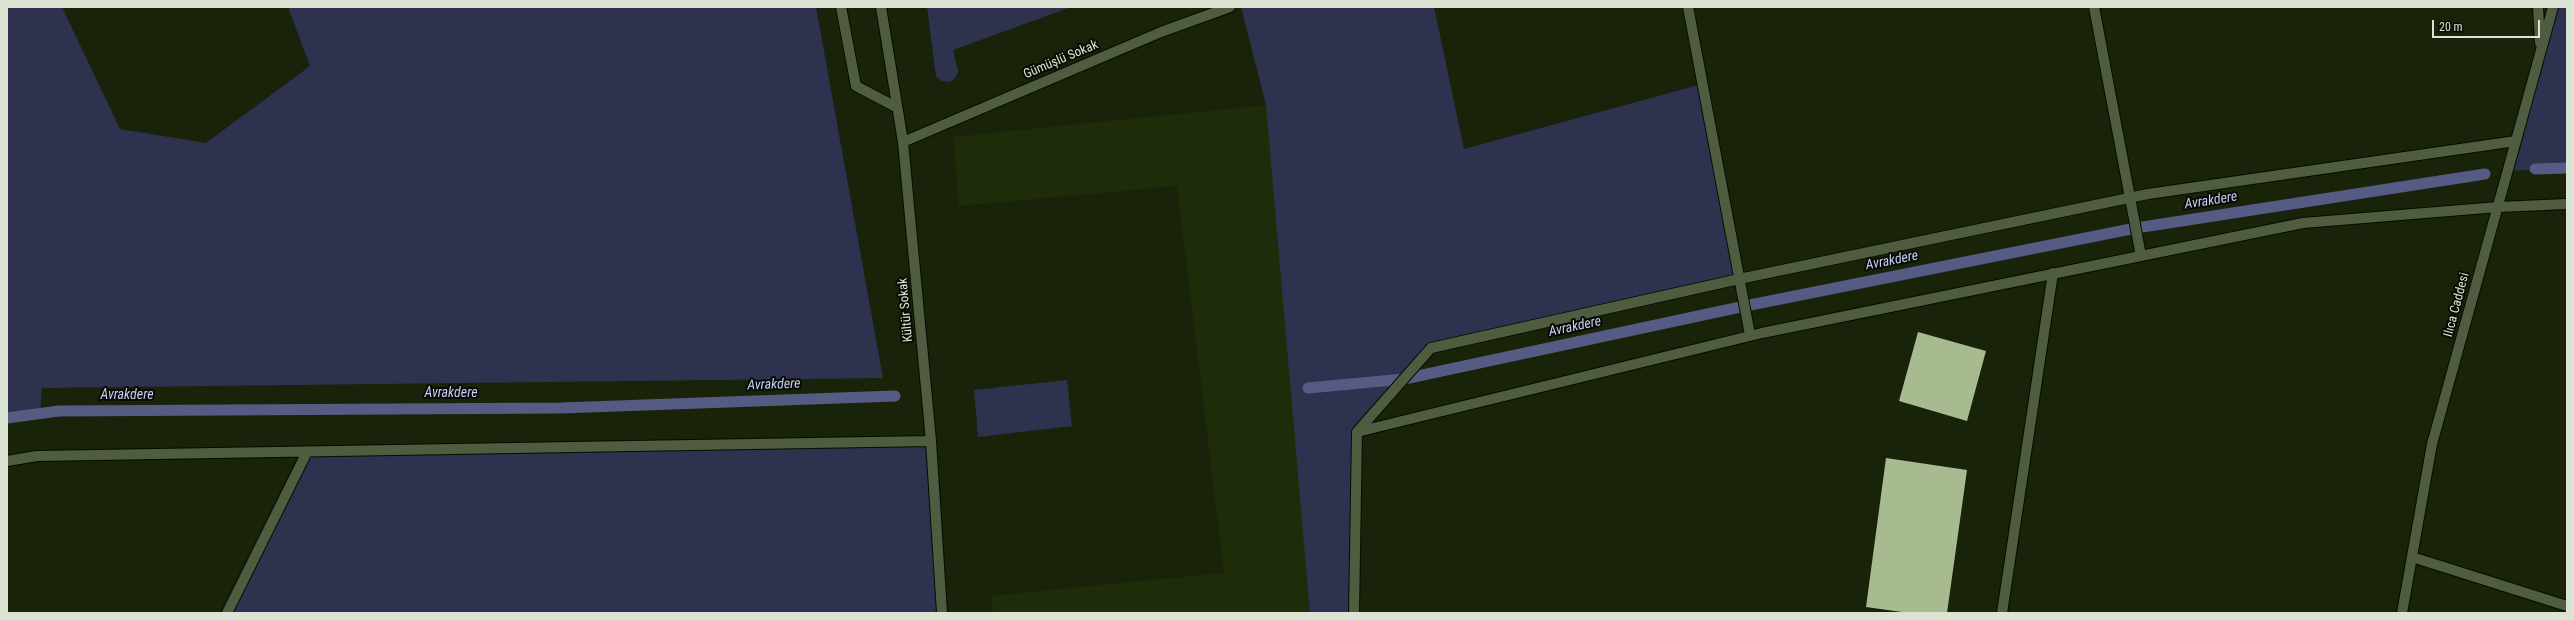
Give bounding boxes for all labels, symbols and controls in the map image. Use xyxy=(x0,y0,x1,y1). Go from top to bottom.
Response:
scale bar xyxy=(2434,12,2542,38)
text: 20 m xyxy=(2439,20,2463,34)
street label: Gümüşlü Sokak xyxy=(1021,37,1101,83)
water label: Avrakdere xyxy=(2183,189,2239,213)
water label: Avrakdere xyxy=(1864,248,1920,274)
street label: Ilıca Caddesi xyxy=(2441,271,2473,339)
street label: Kültür Sokak xyxy=(895,277,917,343)
water label: Avrakdere xyxy=(1547,313,1603,341)
water label: Avrakdere xyxy=(747,376,801,394)
water label: Avrakdere xyxy=(424,385,478,401)
water label: Avrakdere xyxy=(100,387,154,403)

